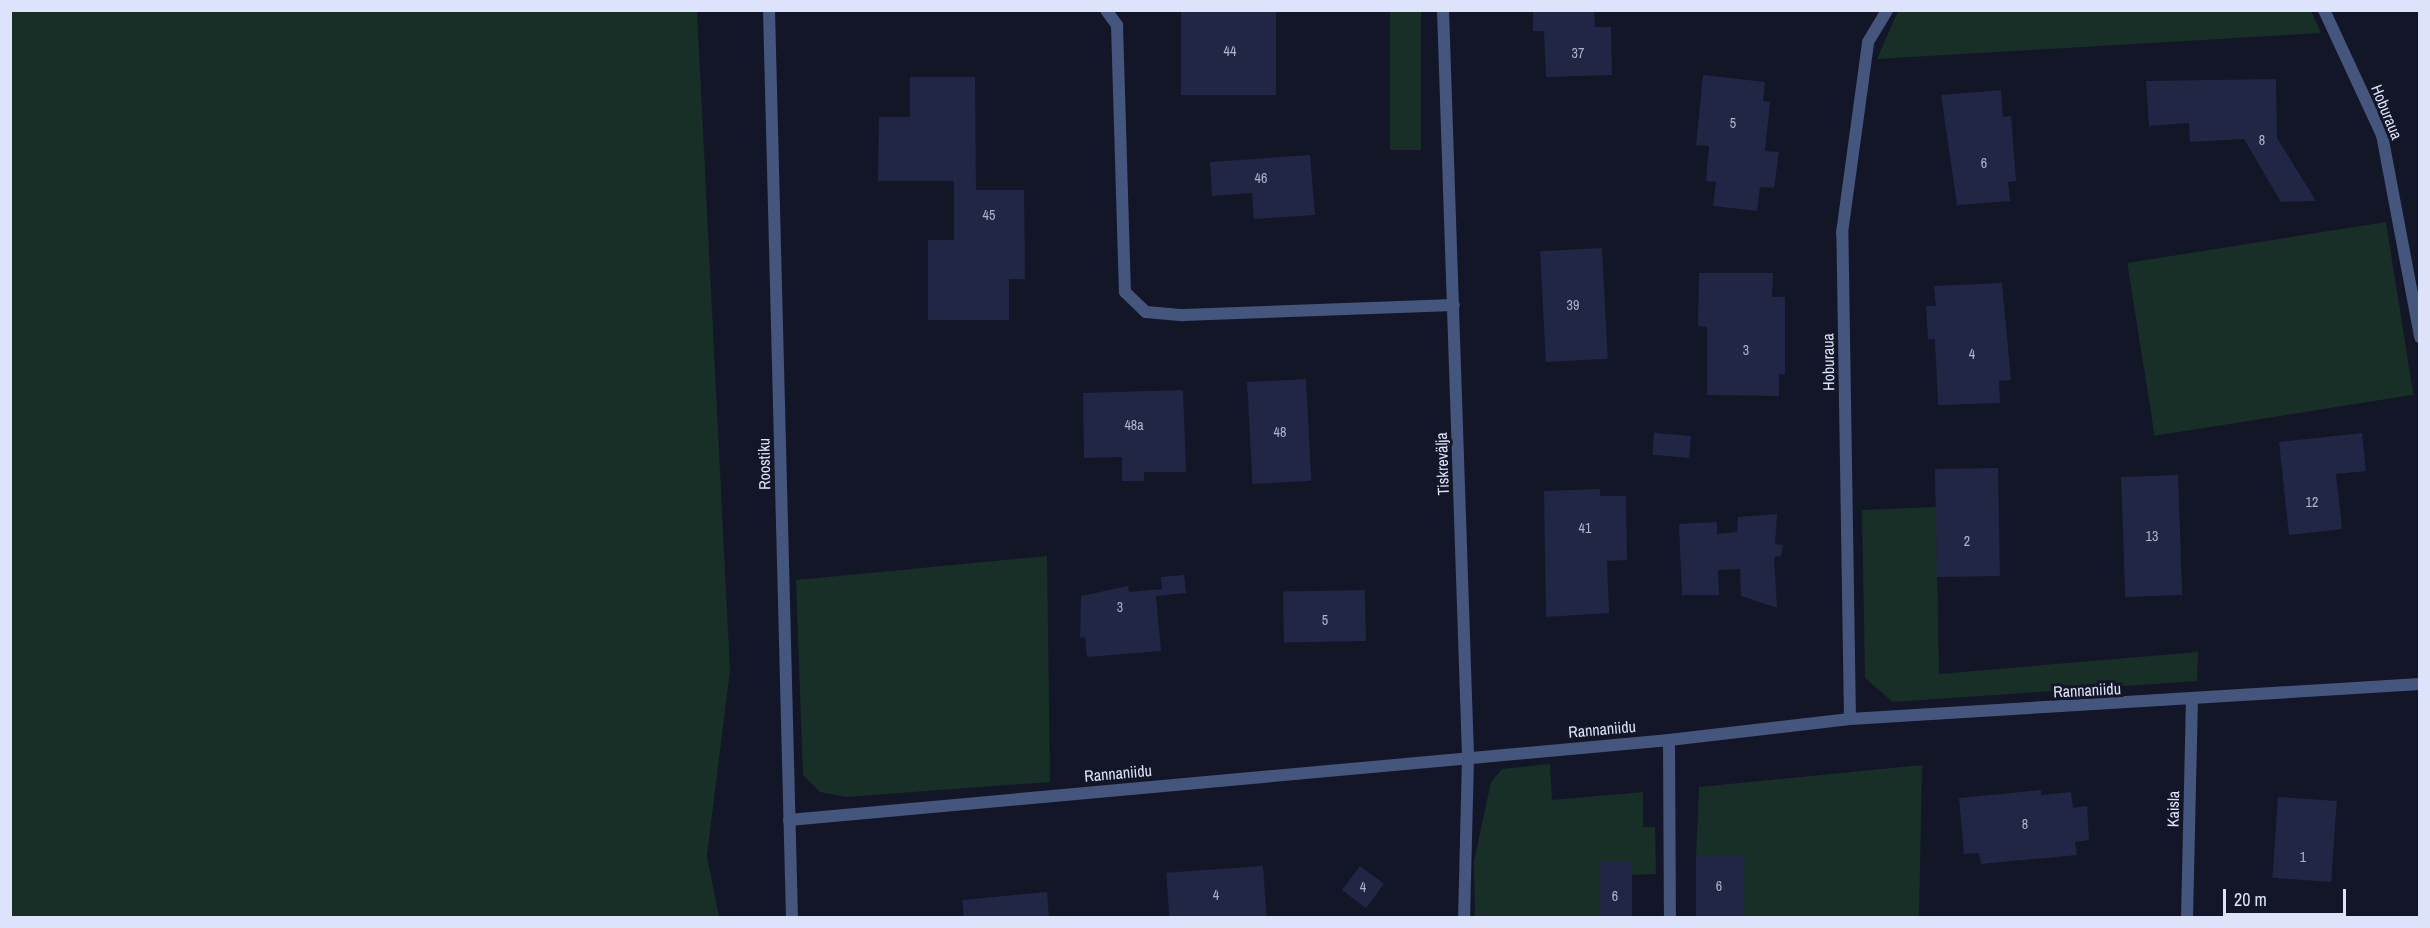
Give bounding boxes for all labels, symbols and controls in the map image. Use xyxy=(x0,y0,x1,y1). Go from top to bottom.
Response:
house number: 44 xyxy=(1224,43,1236,59)
house number: 37 xyxy=(1572,45,1584,61)
street label: Hoburaua xyxy=(2367,82,2407,142)
house number: 5 xyxy=(1730,115,1736,131)
house number: 8 xyxy=(2259,132,2265,148)
house number: 6 xyxy=(1981,155,1987,171)
house number: 46 xyxy=(1255,170,1267,186)
house number: 45 xyxy=(983,207,995,223)
house number: 39 xyxy=(1567,297,1579,313)
street label: Hoburaua xyxy=(1818,333,1838,391)
house number: 3 xyxy=(1743,342,1749,358)
house number: 4 xyxy=(1969,346,1975,362)
house number: 48a xyxy=(1124,417,1144,433)
house number: 48 xyxy=(1274,424,1286,440)
street label: Tiskrevälja xyxy=(1431,432,1453,496)
street label: Roostiku xyxy=(754,438,774,490)
house number: 12 xyxy=(2306,494,2318,510)
house number: 41 xyxy=(1579,520,1591,536)
house number: 13 xyxy=(2146,528,2158,544)
house number: 2 xyxy=(1964,533,1970,549)
house number: 3 xyxy=(1117,599,1123,615)
house number: 5 xyxy=(1322,612,1328,628)
street label: Rannaniidu xyxy=(2053,679,2121,701)
street label: Rannaniidu xyxy=(1567,716,1637,742)
street label: Rannaniidu xyxy=(1083,760,1153,786)
street label: Kaisla xyxy=(2163,791,2183,827)
house number: 8 xyxy=(2022,816,2028,832)
house number: 1 xyxy=(2300,849,2306,865)
scale bar xyxy=(2226,877,2349,915)
house number: 6 xyxy=(1716,878,1722,894)
house number: 4 xyxy=(1360,879,1366,895)
house number: 4 xyxy=(1213,887,1219,903)
text: 20 m xyxy=(2234,887,2267,912)
house number: 6 xyxy=(1612,888,1618,904)

